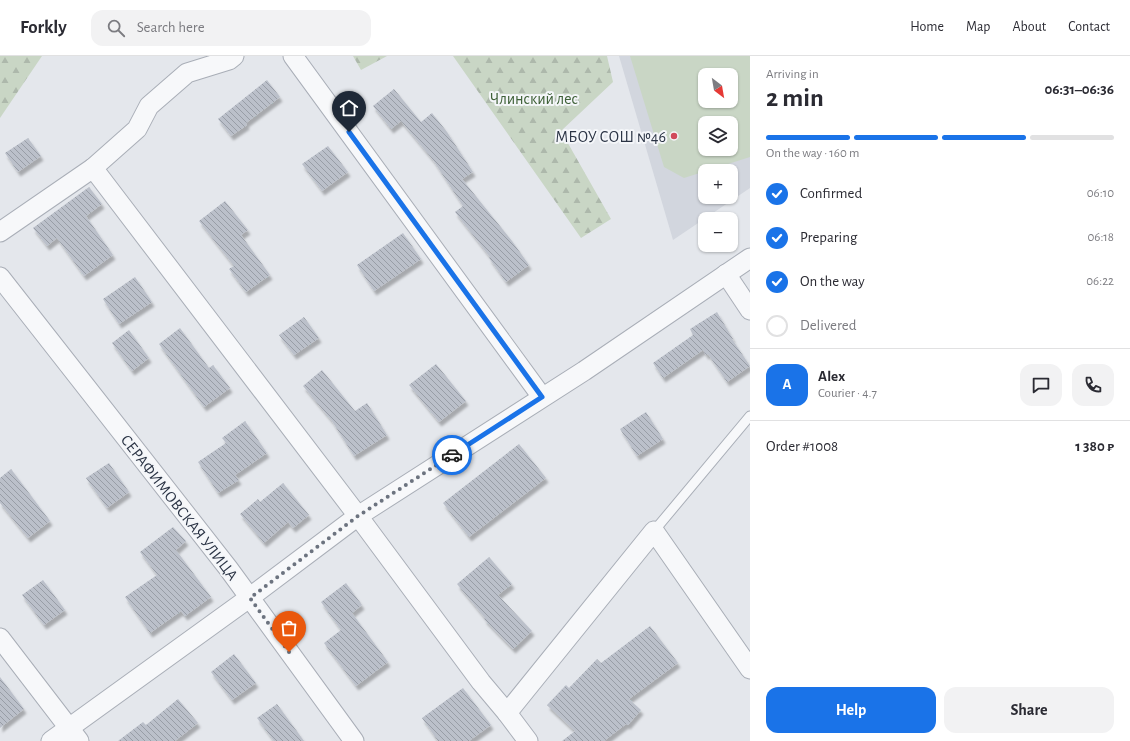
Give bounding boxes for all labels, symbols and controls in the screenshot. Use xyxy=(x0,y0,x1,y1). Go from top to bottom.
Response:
search box xyxy=(91,10,371,46)
icon: search xyxy=(105,17,127,39)
text: Forkly xyxy=(20,18,67,37)
text: Search here xyxy=(137,20,205,35)
text: Home xyxy=(910,20,944,34)
text: Map xyxy=(966,20,990,34)
text: About xyxy=(1012,20,1046,34)
text: Contact xyxy=(1068,20,1110,34)
north arrow xyxy=(698,68,738,108)
map controls xyxy=(698,68,738,252)
text: Arriving in xyxy=(766,68,819,81)
text: 06:31–06:36 xyxy=(1045,82,1114,97)
text: 2 min xyxy=(766,85,824,111)
pin xyxy=(332,91,366,132)
park label: Члинский лес xyxy=(490,91,578,107)
icon: home xyxy=(338,97,360,119)
button: layers xyxy=(698,116,738,156)
place label: МБОУ СОШ №46 xyxy=(555,129,666,145)
marker: МБОУ СОШ №46 xyxy=(669,131,679,141)
text: On the way · 160 m xyxy=(766,147,859,160)
button: + xyxy=(698,164,738,204)
icon: check xyxy=(766,183,788,205)
text: Confirmed xyxy=(800,186,862,201)
text: 06:10 xyxy=(1087,187,1114,200)
button: − xyxy=(698,212,738,252)
icon: check xyxy=(766,227,788,249)
text: Preparing xyxy=(800,230,857,245)
text: 06:18 xyxy=(1087,231,1114,244)
icon: check xyxy=(766,271,788,293)
text: On the way xyxy=(800,274,865,289)
text: 06:22 xyxy=(1086,275,1114,288)
text: Delivered xyxy=(800,318,857,333)
button: chat xyxy=(1020,364,1062,406)
button: phone xyxy=(1072,364,1114,406)
text: Alex xyxy=(818,369,845,384)
text: A xyxy=(782,377,792,392)
text: Courier · 4.7 xyxy=(818,387,877,400)
street label: СЕРАФИМОВСКАЯ УЛИЦА xyxy=(118,432,241,584)
courier xyxy=(432,435,472,475)
text: Order #1008 xyxy=(766,439,838,454)
text: 1 380 ₽ xyxy=(1075,439,1114,454)
icon: car xyxy=(441,444,463,466)
pin xyxy=(272,611,306,652)
icon: bag xyxy=(278,617,300,639)
button: Help xyxy=(766,687,936,733)
button: Share xyxy=(944,687,1114,733)

